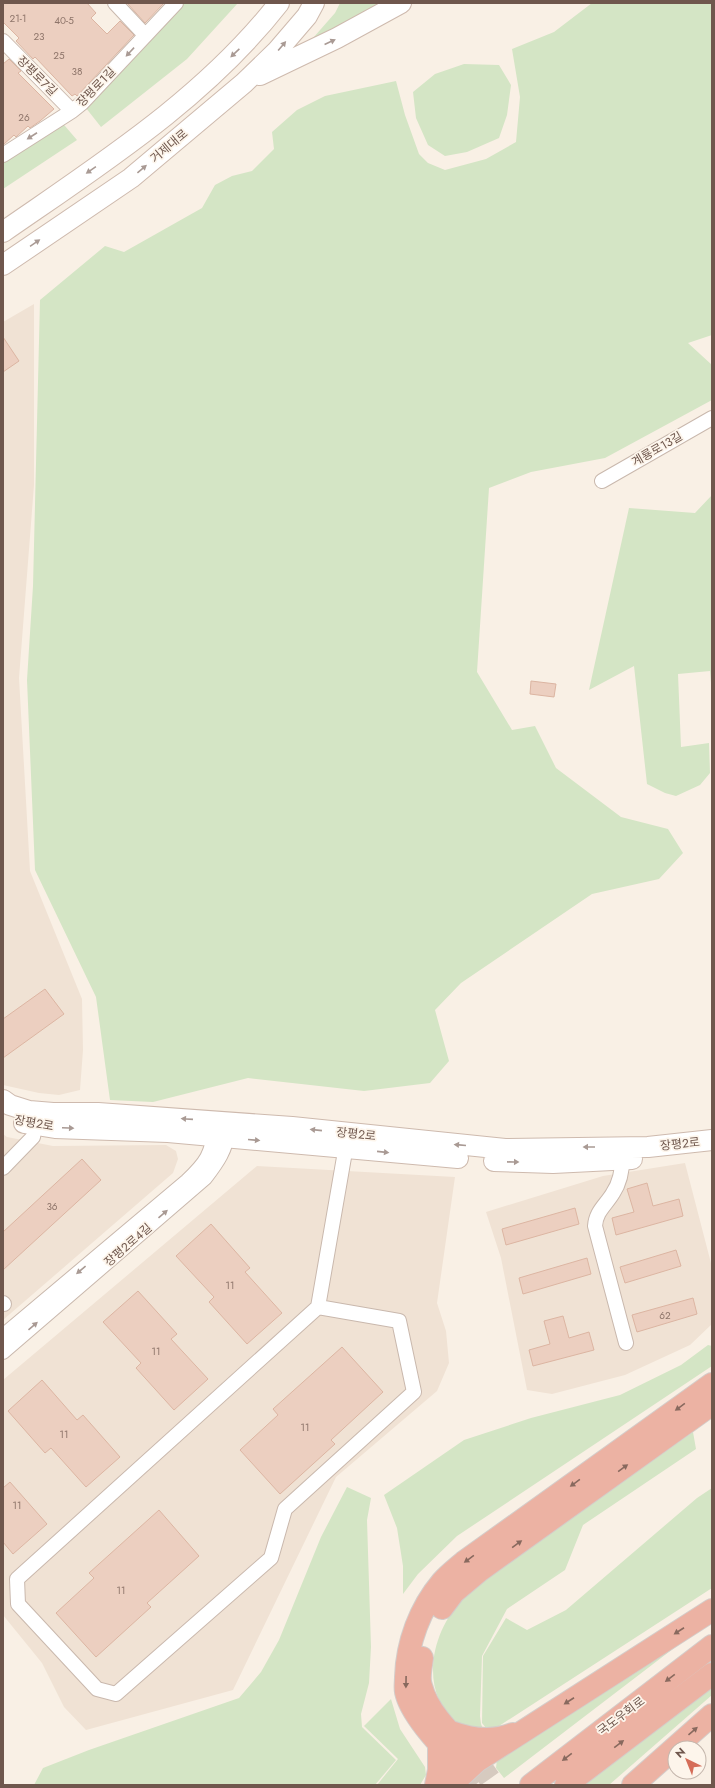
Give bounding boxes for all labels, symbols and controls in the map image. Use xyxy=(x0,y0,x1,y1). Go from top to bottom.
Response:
house number: 21-1 xyxy=(10,11,26,26)
house number: 40-5 xyxy=(54,13,74,28)
house number: 23 xyxy=(33,29,45,44)
one-way arrow xyxy=(324,39,335,45)
one-way arrow xyxy=(277,41,286,52)
one-way arrow xyxy=(125,46,134,57)
house number: 25 xyxy=(53,48,65,63)
one-way arrow xyxy=(230,48,240,58)
street label: 장평로7길 xyxy=(13,52,61,100)
street label: 장평로1길 xyxy=(72,63,120,111)
house number: 38 xyxy=(72,64,82,79)
house number: 26 xyxy=(18,110,30,125)
street label: 거제대로 xyxy=(146,125,192,167)
one-way arrow xyxy=(26,133,38,140)
one-way arrow xyxy=(137,164,147,173)
one-way arrow xyxy=(86,166,96,174)
one-way arrow xyxy=(30,239,40,247)
street label: 계룡로13길 xyxy=(628,427,686,471)
street label: 장평2로 xyxy=(13,1111,55,1135)
one-way arrow xyxy=(181,1116,193,1123)
street label: 장평2로 xyxy=(335,1123,377,1145)
one-way arrow xyxy=(62,1125,75,1131)
one-way arrow xyxy=(310,1127,322,1133)
street label: 장평2로 xyxy=(659,1133,701,1155)
one-way arrow xyxy=(248,1136,260,1143)
one-way arrow xyxy=(453,1142,466,1149)
one-way arrow xyxy=(582,1144,595,1150)
one-way arrow xyxy=(377,1149,389,1156)
one-way arrow xyxy=(507,1159,519,1166)
house number: 36 xyxy=(46,1199,58,1214)
one-way arrow xyxy=(158,1210,168,1219)
street label: 장평2로4길 xyxy=(100,1219,156,1271)
one-way arrow xyxy=(76,1265,87,1274)
house number: 11 xyxy=(226,1278,235,1293)
house number: 62 xyxy=(659,1308,671,1323)
one-way arrow xyxy=(27,1322,38,1331)
house number: 11 xyxy=(152,1344,161,1359)
one-way arrow xyxy=(675,1403,686,1411)
house number: 11 xyxy=(301,1420,310,1435)
house number: 11 xyxy=(60,1427,69,1442)
one-way arrow xyxy=(617,1464,628,1472)
one-way arrow xyxy=(569,1479,580,1487)
house number: 11 xyxy=(13,1498,22,1513)
one-way arrow xyxy=(512,1540,522,1548)
one-way arrow xyxy=(464,1555,474,1563)
house number: 11 xyxy=(117,1583,126,1598)
one-way arrow xyxy=(673,1628,685,1635)
one-way arrow xyxy=(664,1674,675,1683)
one-way arrow xyxy=(403,1676,409,1689)
street label: 국도우회로 xyxy=(594,1692,648,1740)
one-way arrow xyxy=(564,1697,575,1705)
one-way arrow xyxy=(688,1727,699,1736)
one-way arrow xyxy=(614,1740,625,1749)
north arrow xyxy=(667,1740,707,1780)
text: N xyxy=(672,1744,689,1762)
one-way arrow xyxy=(561,1753,572,1762)

